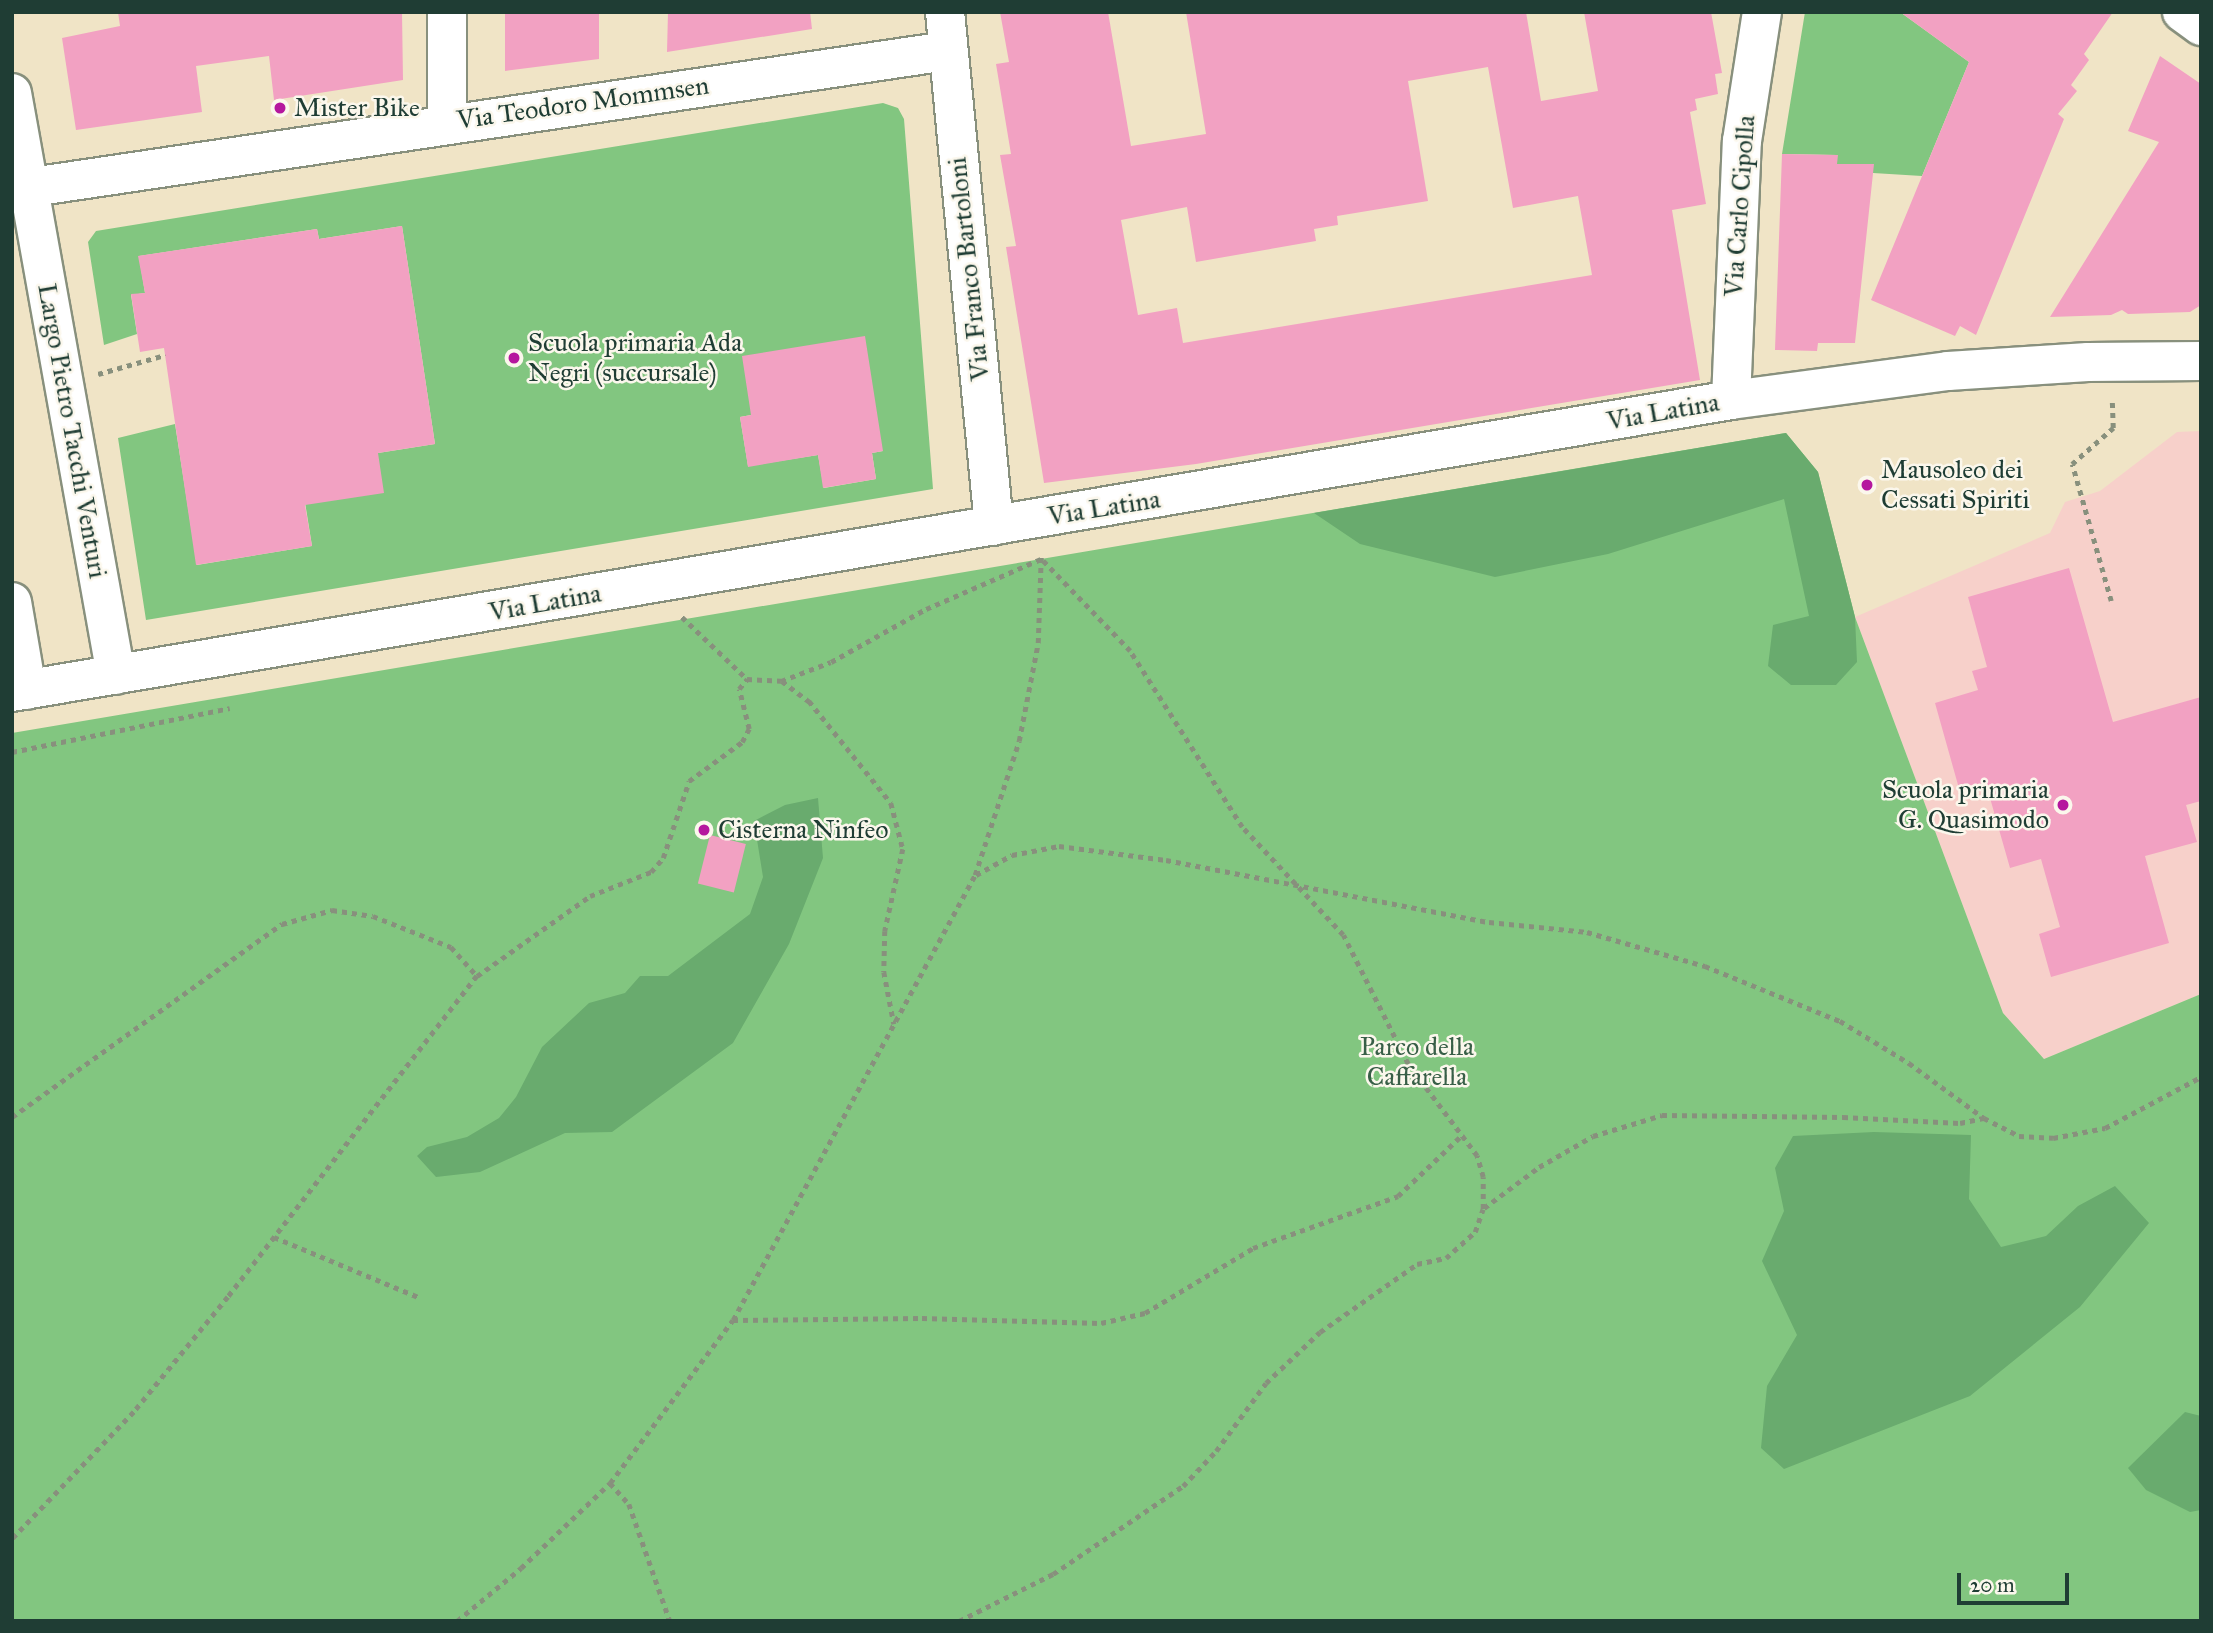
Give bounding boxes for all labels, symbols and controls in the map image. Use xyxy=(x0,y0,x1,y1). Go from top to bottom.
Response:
street label: Via Teodoro Mommsen xyxy=(455,70,711,136)
place label: Mister Bike xyxy=(294,92,420,124)
marker: Mister Bike xyxy=(272,100,288,116)
street label: Via Carlo Cipolla xyxy=(1718,114,1762,298)
street label: Via Franco Bartoloni xyxy=(942,156,996,382)
street label: Largo Pietro Tacchi Venturi xyxy=(31,281,113,581)
place label: Scuola primaria Ada Negri (succursale) xyxy=(528,327,742,388)
marker: Scuola primaria Ada Negri (succursale) xyxy=(506,350,522,366)
street label: Via Latina xyxy=(1604,387,1722,437)
place label: Mausoleo dei Cessati Spiriti xyxy=(1881,454,2030,516)
marker: Mausoleo dei Cessati Spiriti xyxy=(1859,477,1875,493)
street label: Via Latina xyxy=(1046,484,1162,532)
street label: Via Latina xyxy=(486,578,604,628)
place label: Scuola primaria G. Quasimodo xyxy=(1882,774,2049,836)
marker: Scuola primaria G. Quasimodo xyxy=(2055,797,2071,813)
place label: Cisterna Ninfeo xyxy=(718,814,889,846)
marker: Cisterna Ninfeo xyxy=(696,822,712,838)
park label: Parco della Caffarella xyxy=(1360,1031,1474,1092)
scale bar xyxy=(1961,1560,2073,1604)
text: 20 m xyxy=(1970,1572,2015,1598)

